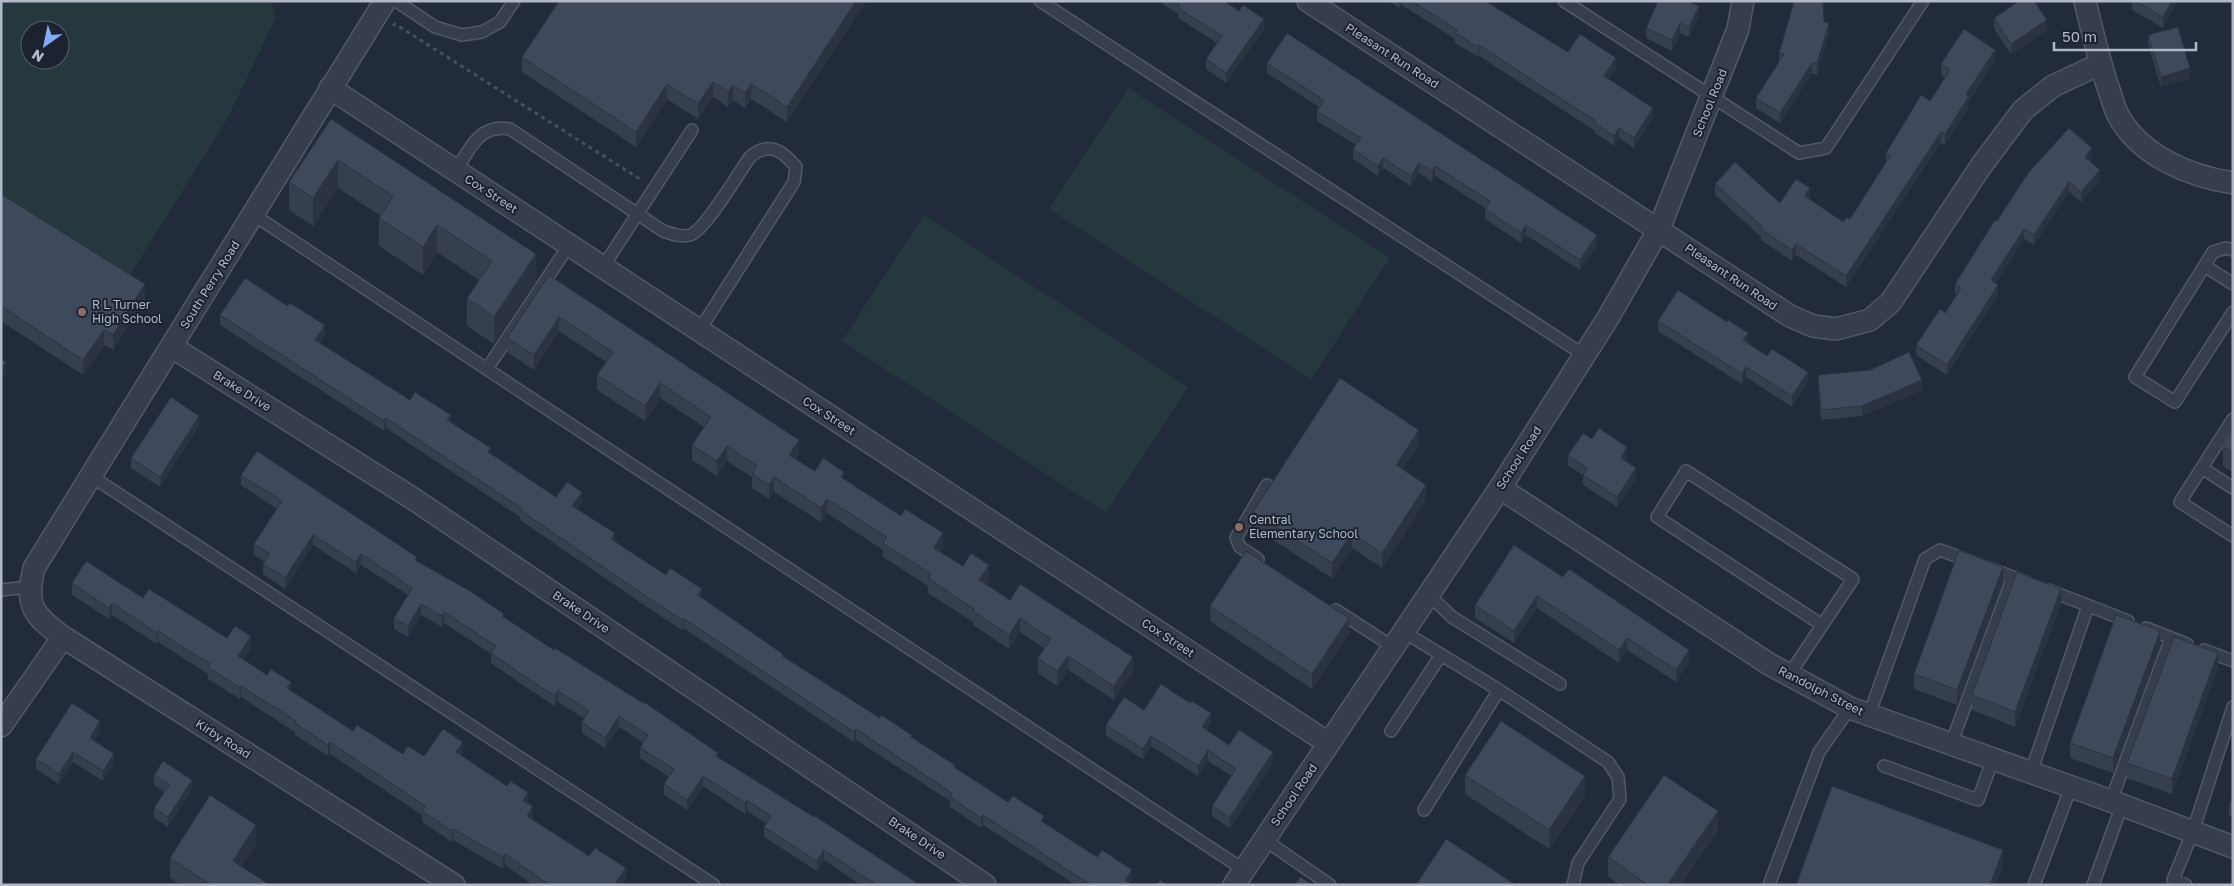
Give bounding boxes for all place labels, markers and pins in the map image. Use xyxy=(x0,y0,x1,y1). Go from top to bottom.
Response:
place label: R L Turner High School xyxy=(92,297,162,326)
marker: R L Turner High School xyxy=(76,306,88,318)
place label: Central Elementary School xyxy=(1249,512,1358,541)
marker: Central Elementary School xyxy=(1233,521,1245,533)

